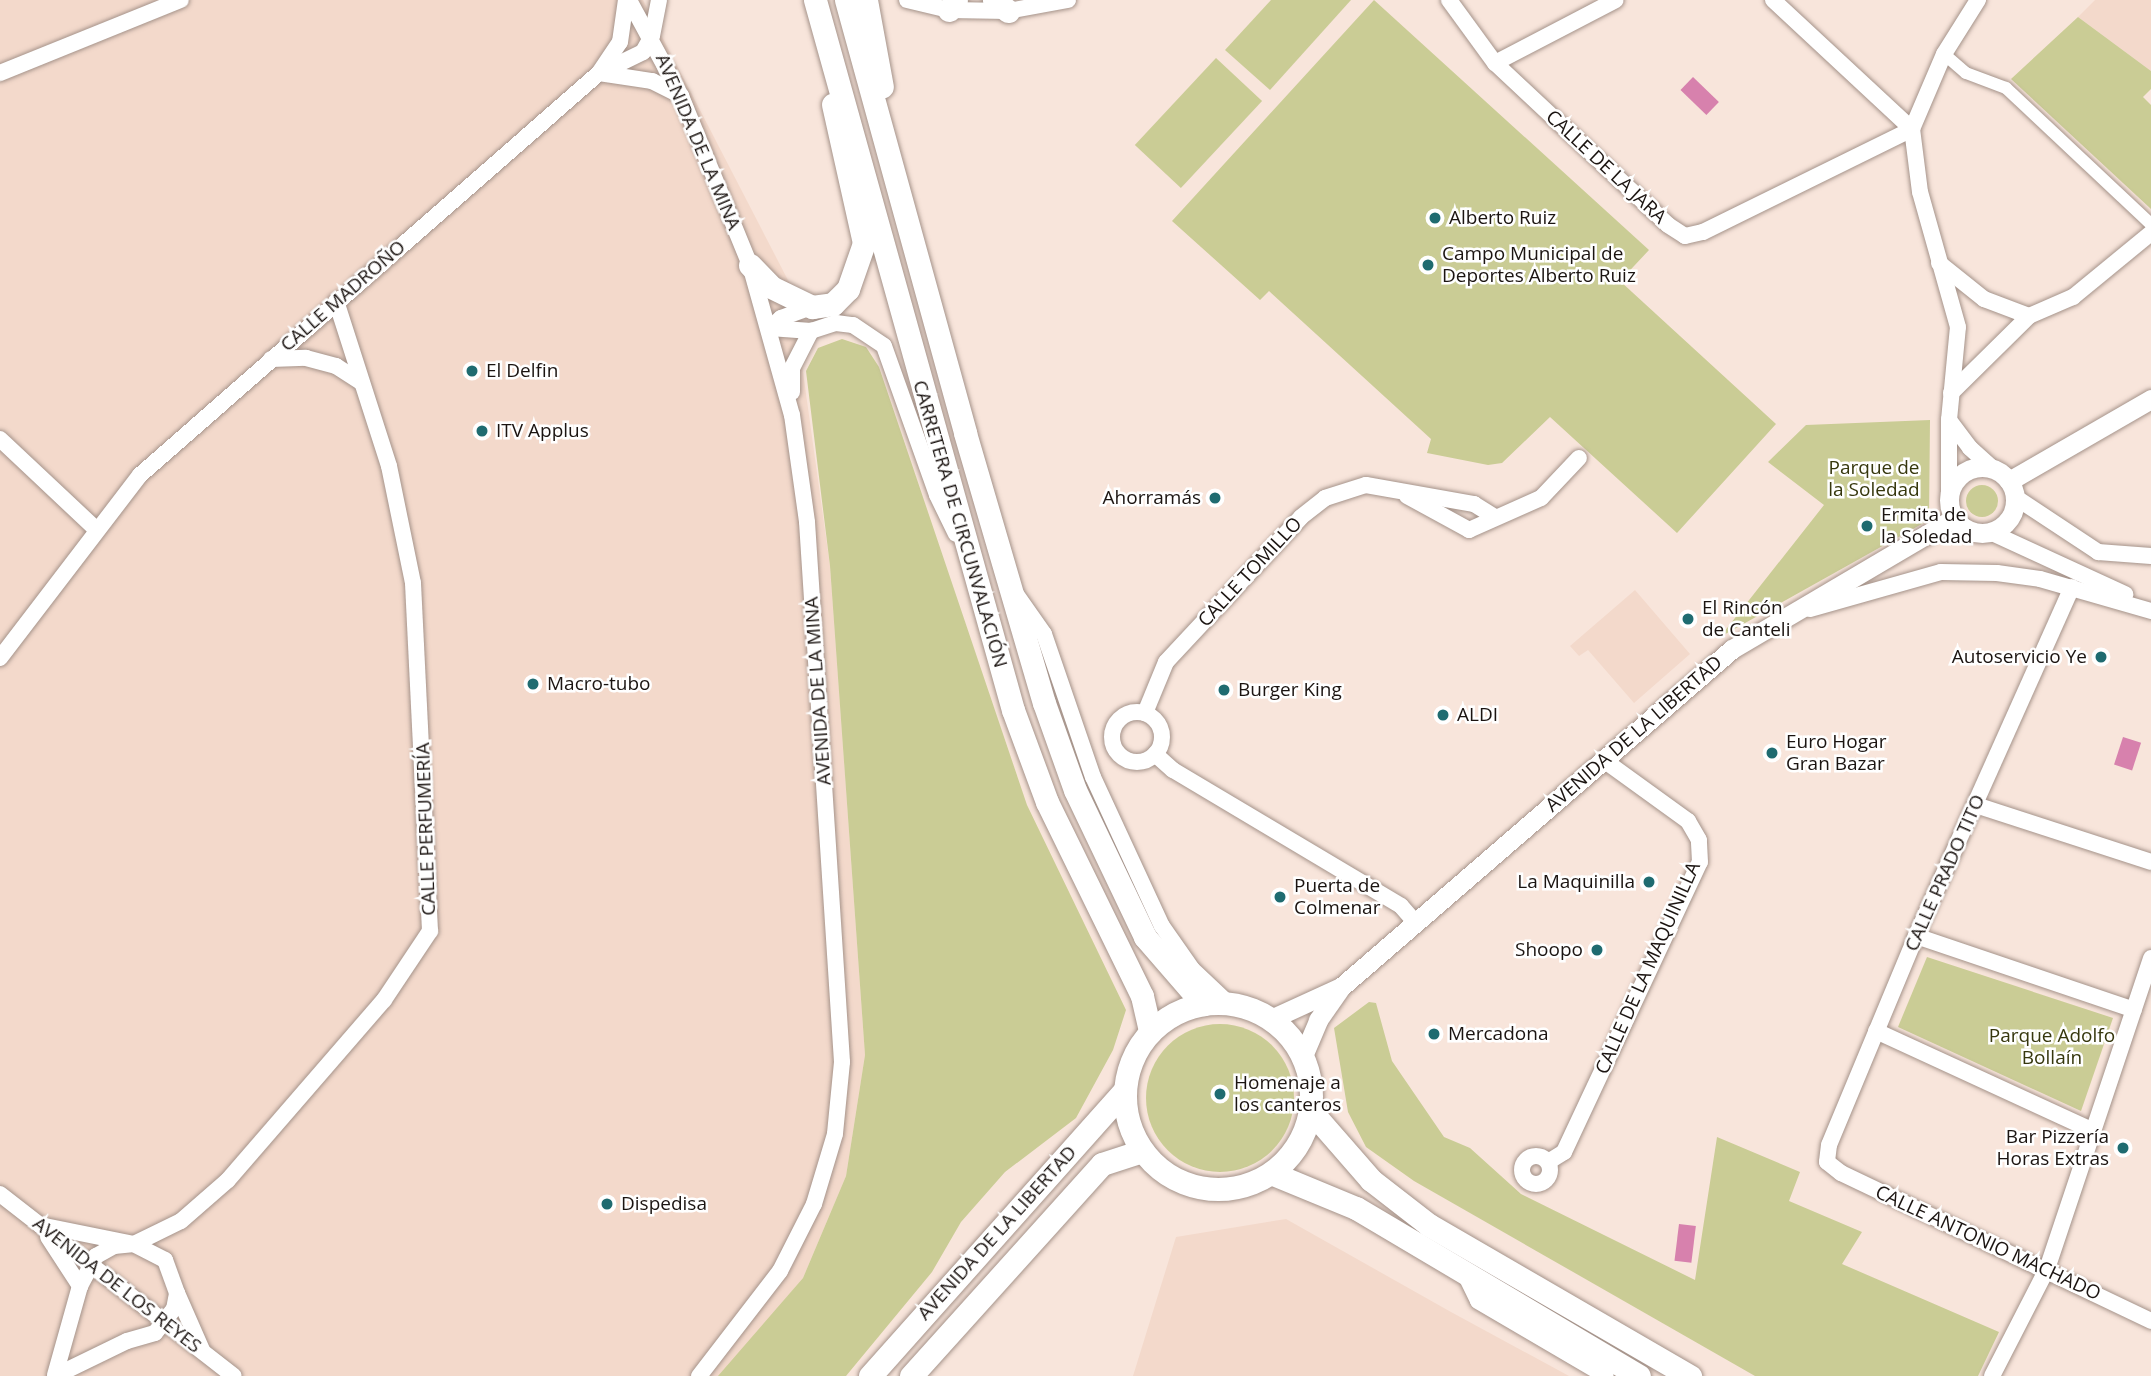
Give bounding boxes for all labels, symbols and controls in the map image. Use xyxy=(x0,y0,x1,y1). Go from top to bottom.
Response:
street label: AVENIDA DE LA MINA xyxy=(651,51,745,233)
street label: CALLE DE LA JARA xyxy=(1541,105,1671,229)
place label: Alberto Ruiz xyxy=(1449,207,1556,229)
marker: Alberto Ruiz xyxy=(1427,210,1443,226)
street label: CALLE MADROÑO xyxy=(276,236,410,356)
place label: Campo Municipal de Deportes Alberto Ruiz xyxy=(1442,243,1636,287)
marker: Campo Municipal de Deportes Alberto Ruiz xyxy=(1420,257,1436,273)
place label: El Delfin xyxy=(486,360,558,382)
marker: El Delfin xyxy=(464,363,480,379)
street label: CARRETERA DE CIRCUNVALACIÓN xyxy=(908,378,1012,670)
place label: ITV Applus xyxy=(496,420,589,442)
marker: ITV Applus xyxy=(474,423,490,439)
park label: Parque de la Soledad xyxy=(1828,457,1920,501)
place label: Ahorramás xyxy=(1103,487,1201,509)
marker: Ahorramás xyxy=(1207,490,1223,506)
place label: Ermita de la Soledad xyxy=(1881,504,1972,548)
street label: CALLE TOMILLO xyxy=(1193,512,1307,632)
marker: Ermita de la Soledad xyxy=(1859,518,1875,534)
street label: AVENIDA DE LA MINA xyxy=(800,596,836,786)
place label: El Rincón de Canteli xyxy=(1702,597,1790,641)
marker: El Rincón de Canteli xyxy=(1680,611,1696,627)
place label: Autoservicio Ye xyxy=(1952,646,2087,668)
marker: Autoservicio Ye xyxy=(2093,649,2109,665)
street label: AVENIDA DE LA LIBERTAD xyxy=(1541,651,1727,817)
place label: Macro-tubo xyxy=(547,673,651,695)
marker: Macro-tubo xyxy=(525,676,541,692)
place label: Burger King xyxy=(1238,679,1342,701)
marker: Burger King xyxy=(1216,682,1232,698)
place label: ALDI xyxy=(1457,704,1498,726)
marker: ALDI xyxy=(1435,707,1451,723)
place label: Euro Hogar Gran Bazar xyxy=(1786,731,1886,775)
street label: CALLE PERFUMERÍA xyxy=(412,742,440,916)
marker: Euro Hogar Gran Bazar xyxy=(1764,745,1780,761)
street label: CALLE PRADO TITO xyxy=(1900,791,1990,955)
street label: CALLE DE LA MAQUINILLA xyxy=(1591,858,1705,1078)
place label: La Maquinilla xyxy=(1517,871,1635,893)
marker: La Maquinilla xyxy=(1641,874,1657,890)
place label: Puerta de Colmenar xyxy=(1294,875,1380,919)
marker: Puerta de Colmenar xyxy=(1272,889,1288,905)
place label: Shoopo xyxy=(1515,939,1583,961)
marker: Shoopo xyxy=(1589,942,1605,958)
place label: Mercadona xyxy=(1448,1023,1548,1045)
park label: Parque Adolfo Bollaín xyxy=(1989,1025,2115,1069)
marker: Mercadona xyxy=(1426,1026,1442,1042)
place label: Homenaje a los canteros xyxy=(1234,1072,1341,1116)
marker: Homenaje a los canteros xyxy=(1212,1086,1228,1102)
place label: Bar Pizzería Horas Extras xyxy=(1997,1126,2109,1170)
marker: Bar Pizzería Horas Extras xyxy=(2115,1140,2131,1156)
street label: AVENIDA DE LA LIBERTAD xyxy=(913,1141,1081,1325)
street label: CALLE ANTONIO MACHADO xyxy=(1872,1181,2104,1305)
place label: Dispedisa xyxy=(621,1193,707,1215)
marker: Dispedisa xyxy=(599,1196,615,1212)
street label: AVENIDA DE LOS REYES xyxy=(28,1212,206,1358)

